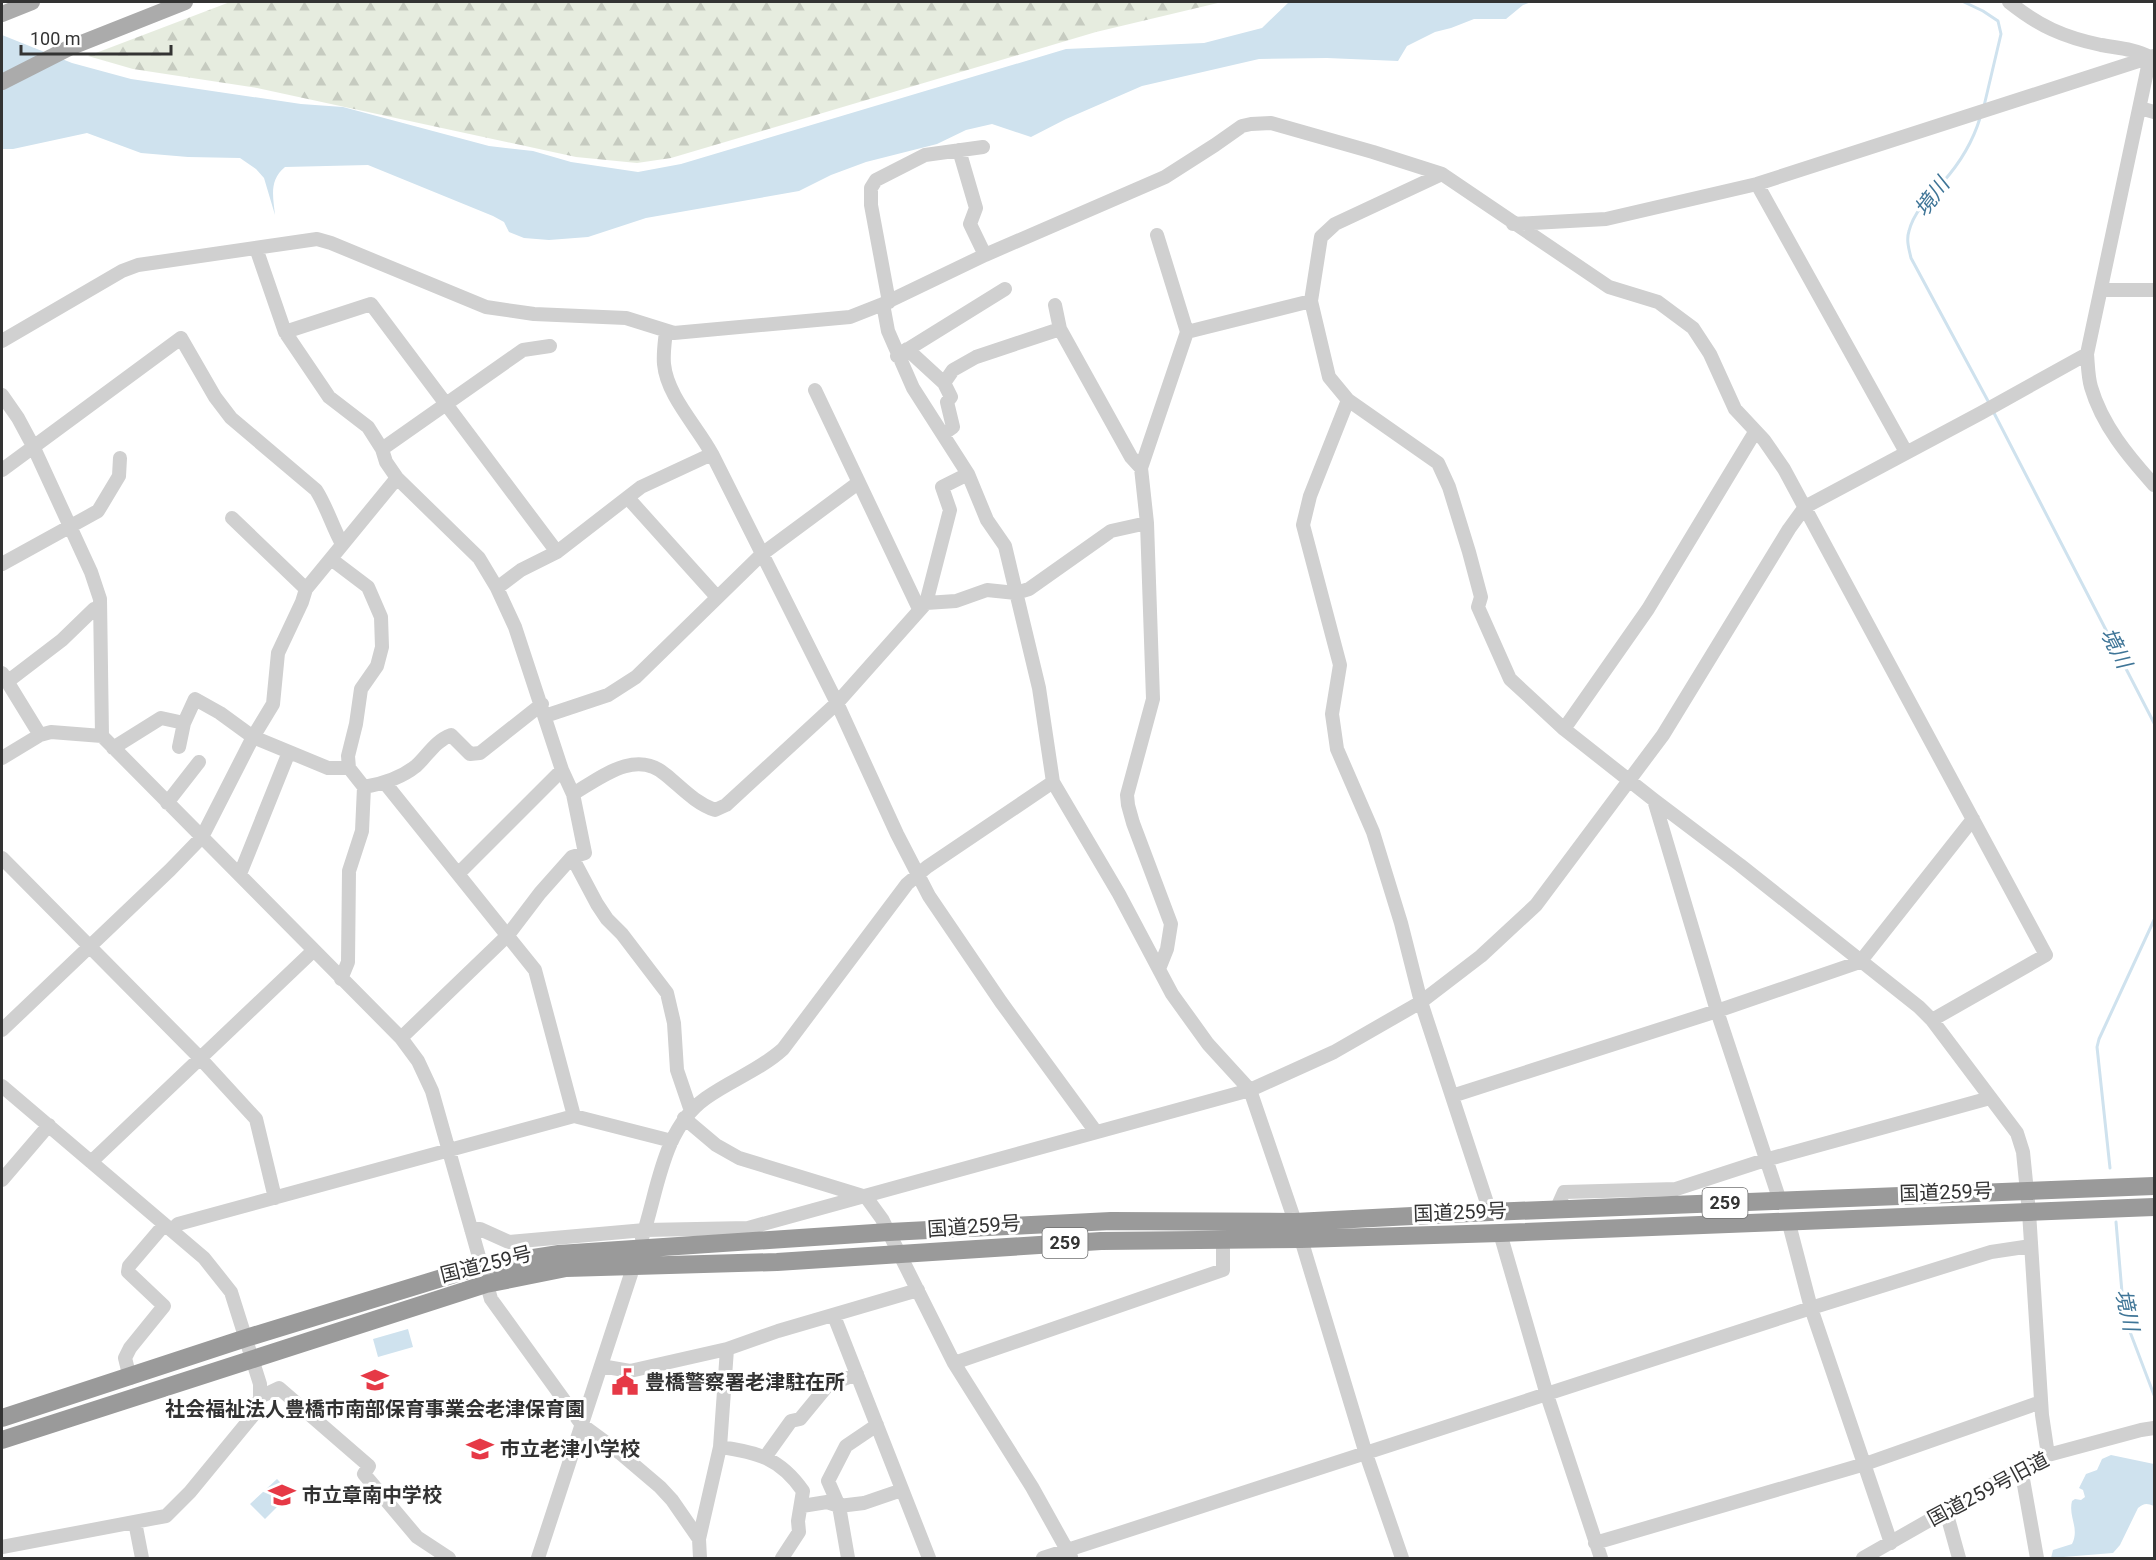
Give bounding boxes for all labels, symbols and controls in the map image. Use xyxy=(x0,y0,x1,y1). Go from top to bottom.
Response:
scale bar xyxy=(21,18,171,56)
text: 100 m xyxy=(30,28,81,49)
water label: 境川 xyxy=(1910,171,1955,221)
water label: 境川 xyxy=(2096,624,2137,674)
street label: 国道259号 xyxy=(1899,1178,1993,1206)
road number: 259 xyxy=(1702,1188,1748,1218)
street label: 国道259号 xyxy=(1413,1198,1507,1226)
street label: 国道259号 xyxy=(926,1211,1022,1241)
road number: 259 xyxy=(1042,1228,1088,1258)
street label: 国道259号 xyxy=(438,1241,534,1287)
water label: 境川 xyxy=(2111,1287,2144,1335)
school or university icon: 社会福祉法人豊橋市南部保育事業会老津保育園 xyxy=(360,1365,390,1395)
public building icon: 豊橋警察署老津駐在所 xyxy=(610,1367,640,1397)
place label: 豊橋警察署老津駐在所 xyxy=(645,1370,845,1394)
place label: 社会福祉法人豊橋市南部保育事業会老津保育園 xyxy=(165,1397,585,1421)
school or university icon: 市立老津小学校 xyxy=(465,1434,495,1464)
place label: 市立老津小学校 xyxy=(500,1437,640,1461)
street label: 国道259号旧道 xyxy=(1923,1447,2053,1531)
school or university icon: 市立章南中学校 xyxy=(267,1480,297,1510)
place label: 市立章南中学校 xyxy=(302,1483,442,1507)

